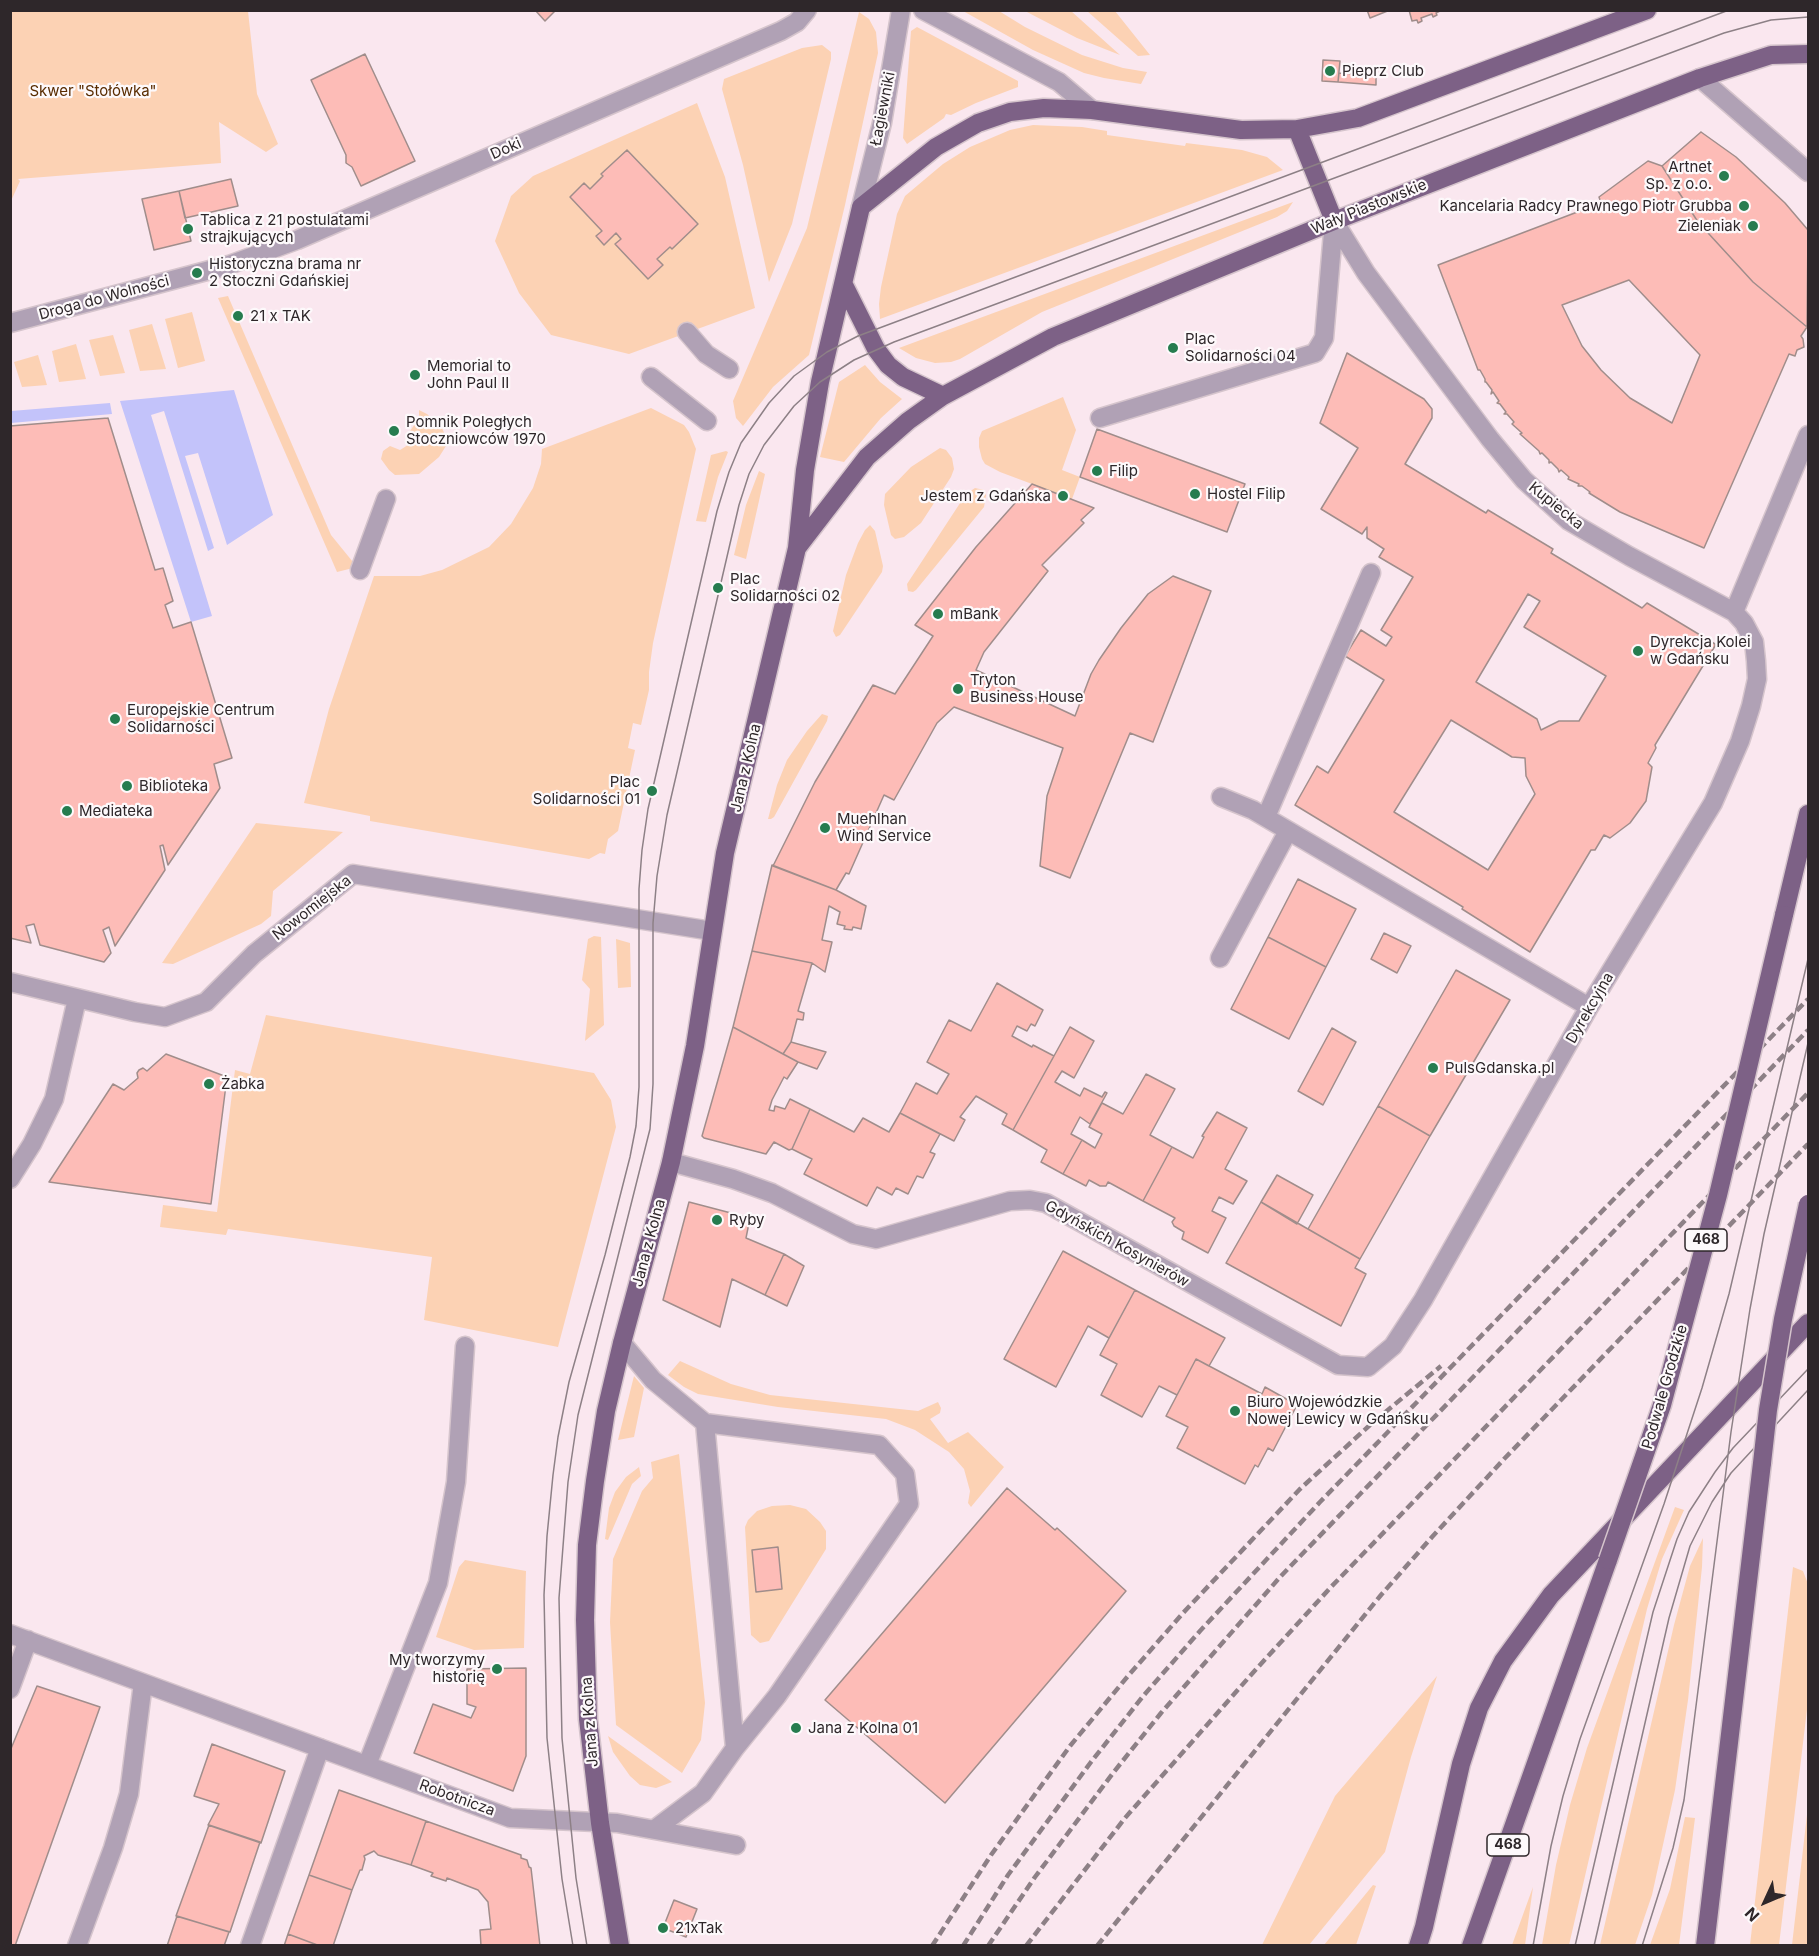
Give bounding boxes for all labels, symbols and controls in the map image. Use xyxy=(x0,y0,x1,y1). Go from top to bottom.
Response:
place label: Pieprz Club xyxy=(1342,62,1424,80)
marker: Pieprz Club xyxy=(1323,64,1337,78)
street label: Łagiewniki xyxy=(867,70,899,148)
park label: Skwer "Stołówka" xyxy=(29,82,157,100)
street label: Doki xyxy=(488,134,524,164)
place label: Artnet Sp. z o.o. xyxy=(1646,158,1712,193)
marker: Artnet Sp. z o.o. xyxy=(1717,169,1731,183)
street label: Wały Piastowskie xyxy=(1309,176,1429,238)
place label: Kancelaria Radcy Prawnego Piotr Grubba xyxy=(1439,197,1732,215)
marker: Kancelaria Radcy Prawnego Piotr Grubba xyxy=(1737,199,1751,213)
place label: Tablica z 21 postulatami strajkujących xyxy=(200,211,369,246)
place label: Zieleniak xyxy=(1678,217,1741,235)
marker: Zieleniak xyxy=(1746,219,1760,233)
marker: Tablica z 21 postulatami strajkujących xyxy=(181,222,195,236)
place label: Historyczna brama nr 2 Stoczni Gdańskiej xyxy=(209,255,361,290)
marker: Historyczna brama nr 2 Stoczni Gdańskiej xyxy=(190,266,204,280)
street label: Droga do Wolności xyxy=(37,272,171,324)
place label: 21 x TAK xyxy=(250,307,311,325)
marker: 21 x TAK xyxy=(231,309,245,323)
place label: Plac Solidarności 04 xyxy=(1185,330,1296,365)
marker: Plac Solidarności 04 xyxy=(1166,341,1180,355)
place label: Memorial to John Paul II xyxy=(427,357,511,392)
marker: Memorial to John Paul II xyxy=(408,368,422,382)
place label: Pomnik Poległych Stoczniowców 1970 xyxy=(406,413,546,448)
marker: Pomnik Poległych Stoczniowców 1970 xyxy=(387,424,401,438)
place label: Filip xyxy=(1109,462,1138,480)
marker: Filip xyxy=(1090,464,1104,478)
street label: Kupiecka xyxy=(1525,478,1587,534)
place label: Hostel Filip xyxy=(1207,485,1285,503)
place label: Jestem z Gdańska xyxy=(920,487,1051,505)
marker: Hostel Filip xyxy=(1188,487,1202,501)
marker: Jestem z Gdańska xyxy=(1056,489,1070,503)
place label: Plac Solidarności 02 xyxy=(730,570,840,605)
marker: Plac Solidarności 02 xyxy=(711,581,725,595)
place label: mBank xyxy=(950,605,998,623)
marker: mBank xyxy=(931,607,945,621)
place label: Dyrekcja Kolei w Gdańsku xyxy=(1650,633,1751,668)
marker: Dyrekcja Kolei w Gdańsku xyxy=(1631,644,1645,658)
place label: Tryton Business House xyxy=(970,671,1084,706)
marker: Tryton Business House xyxy=(951,682,965,696)
place label: Europejskie Centrum Solidarności xyxy=(127,701,275,736)
marker: Europejskie Centrum Solidarności xyxy=(108,712,122,726)
street label: Jana z Kolna xyxy=(727,722,765,814)
place label: Plac Solidarności 01 xyxy=(533,773,640,808)
place label: Biblioteka xyxy=(139,777,208,795)
marker: Biblioteka xyxy=(120,779,134,793)
marker: Plac Solidarności 01 xyxy=(645,784,659,798)
place label: Mediateka xyxy=(79,802,153,820)
marker: Mediateka xyxy=(60,804,74,818)
place label: Muehlhan Wind Service xyxy=(837,810,931,845)
marker: Muehlhan Wind Service xyxy=(818,821,832,835)
street label: Nowomiejska xyxy=(269,872,355,944)
street label: Dyrekcyjna xyxy=(1562,969,1618,1047)
place label: PulsGdanska.pl xyxy=(1445,1059,1554,1077)
marker: PulsGdanska.pl xyxy=(1426,1061,1440,1075)
place label: Żabka xyxy=(221,1075,265,1093)
marker: Żabka xyxy=(202,1077,216,1091)
street label: Jana z Kolna xyxy=(629,1197,669,1289)
street label: Gdyńskich Kosynierów xyxy=(1042,1197,1192,1291)
place label: Ryby xyxy=(729,1211,764,1229)
marker: Ryby xyxy=(710,1213,724,1227)
road number: 468 xyxy=(1685,1229,1727,1251)
street label: Podwale Grodzkie xyxy=(1639,1323,1691,1451)
place label: Biuro Wojewódzkie Nowej Lewicy w Gdańsku xyxy=(1247,1393,1429,1428)
marker: Biuro Wojewódzkie Nowej Lewicy w Gdańsku xyxy=(1228,1404,1242,1418)
place label: My tworzymy historię xyxy=(389,1651,485,1686)
marker: My tworzymy historię xyxy=(490,1662,504,1676)
street label: Jana z Kolna xyxy=(578,1676,602,1768)
place label: Jana z Kolna 01 xyxy=(808,1719,918,1737)
marker: Jana z Kolna 01 xyxy=(789,1721,803,1735)
street label: Robotnicza xyxy=(417,1776,497,1820)
road number: 468 xyxy=(1487,1834,1529,1856)
north arrow xyxy=(1735,1872,1795,1932)
text: N xyxy=(1741,1903,1763,1926)
place label: 21xTak xyxy=(675,1919,723,1937)
marker: 21xTak xyxy=(656,1921,670,1935)

